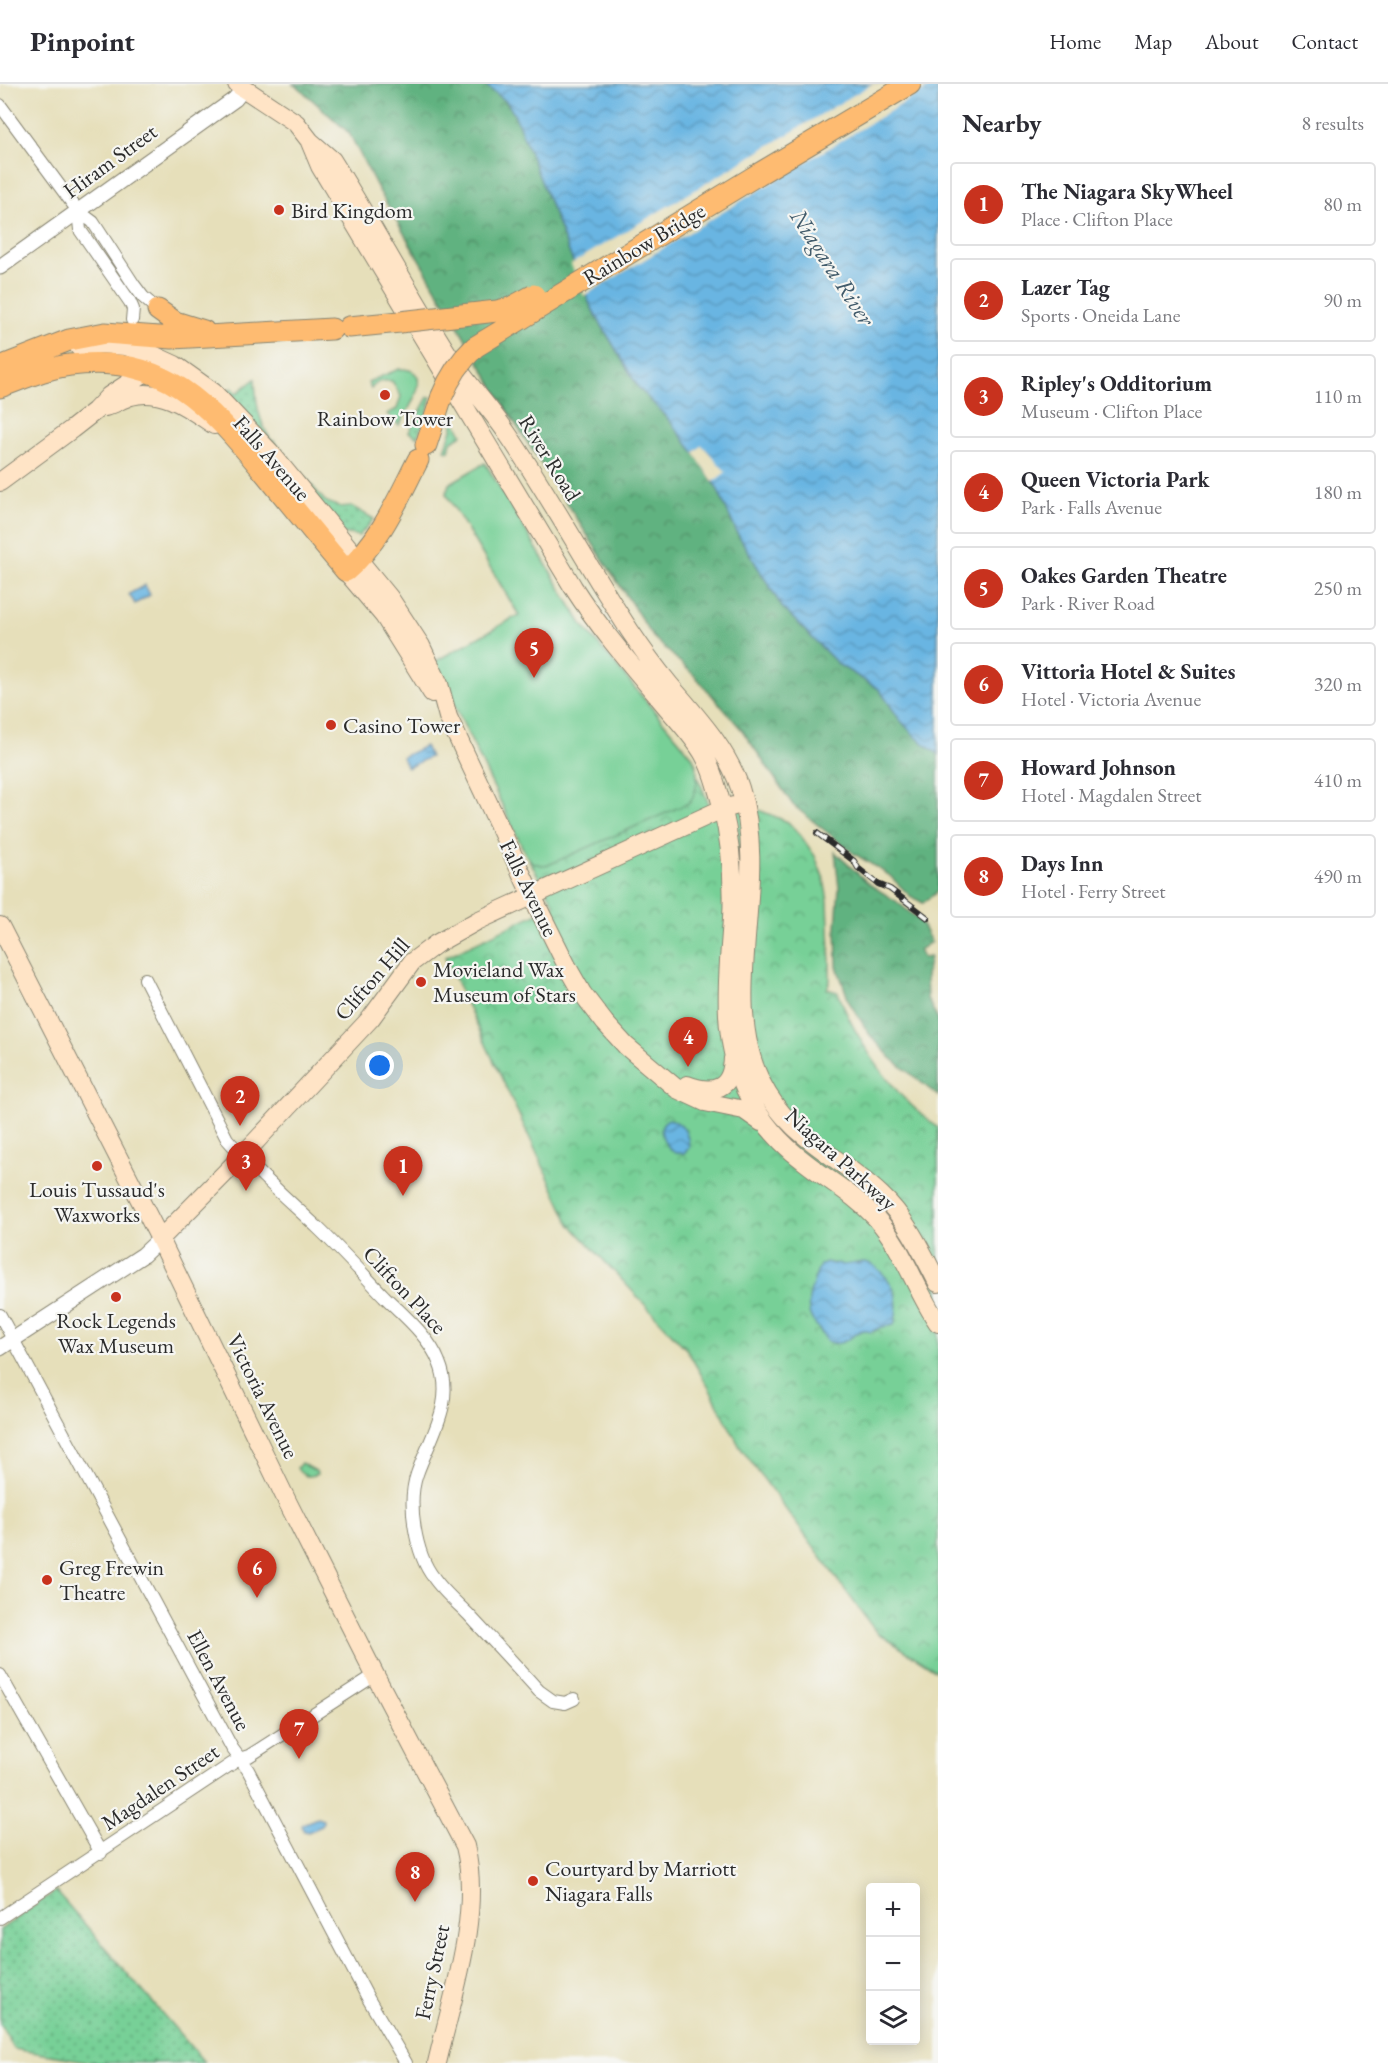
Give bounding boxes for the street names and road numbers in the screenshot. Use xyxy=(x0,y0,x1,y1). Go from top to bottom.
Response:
street label: Hiram Street xyxy=(57,117,163,205)
street label: Rainbow Bridge xyxy=(577,196,711,292)
street label: Falls Avenue xyxy=(227,409,318,507)
street label: River Road xyxy=(512,409,588,507)
street label: Falls Avenue xyxy=(493,835,565,942)
street label: Clifton Hill xyxy=(328,931,416,1027)
street label: Niagara Parkway xyxy=(779,1101,903,1217)
street label: Clifton Place xyxy=(357,1240,454,1341)
street label: Victoria Avenue xyxy=(220,1329,306,1464)
street label: Ellen Avenue xyxy=(180,1624,258,1736)
street label: Magdalen Street xyxy=(96,1737,224,1837)
street label: Ferry Street xyxy=(408,1922,456,2022)

